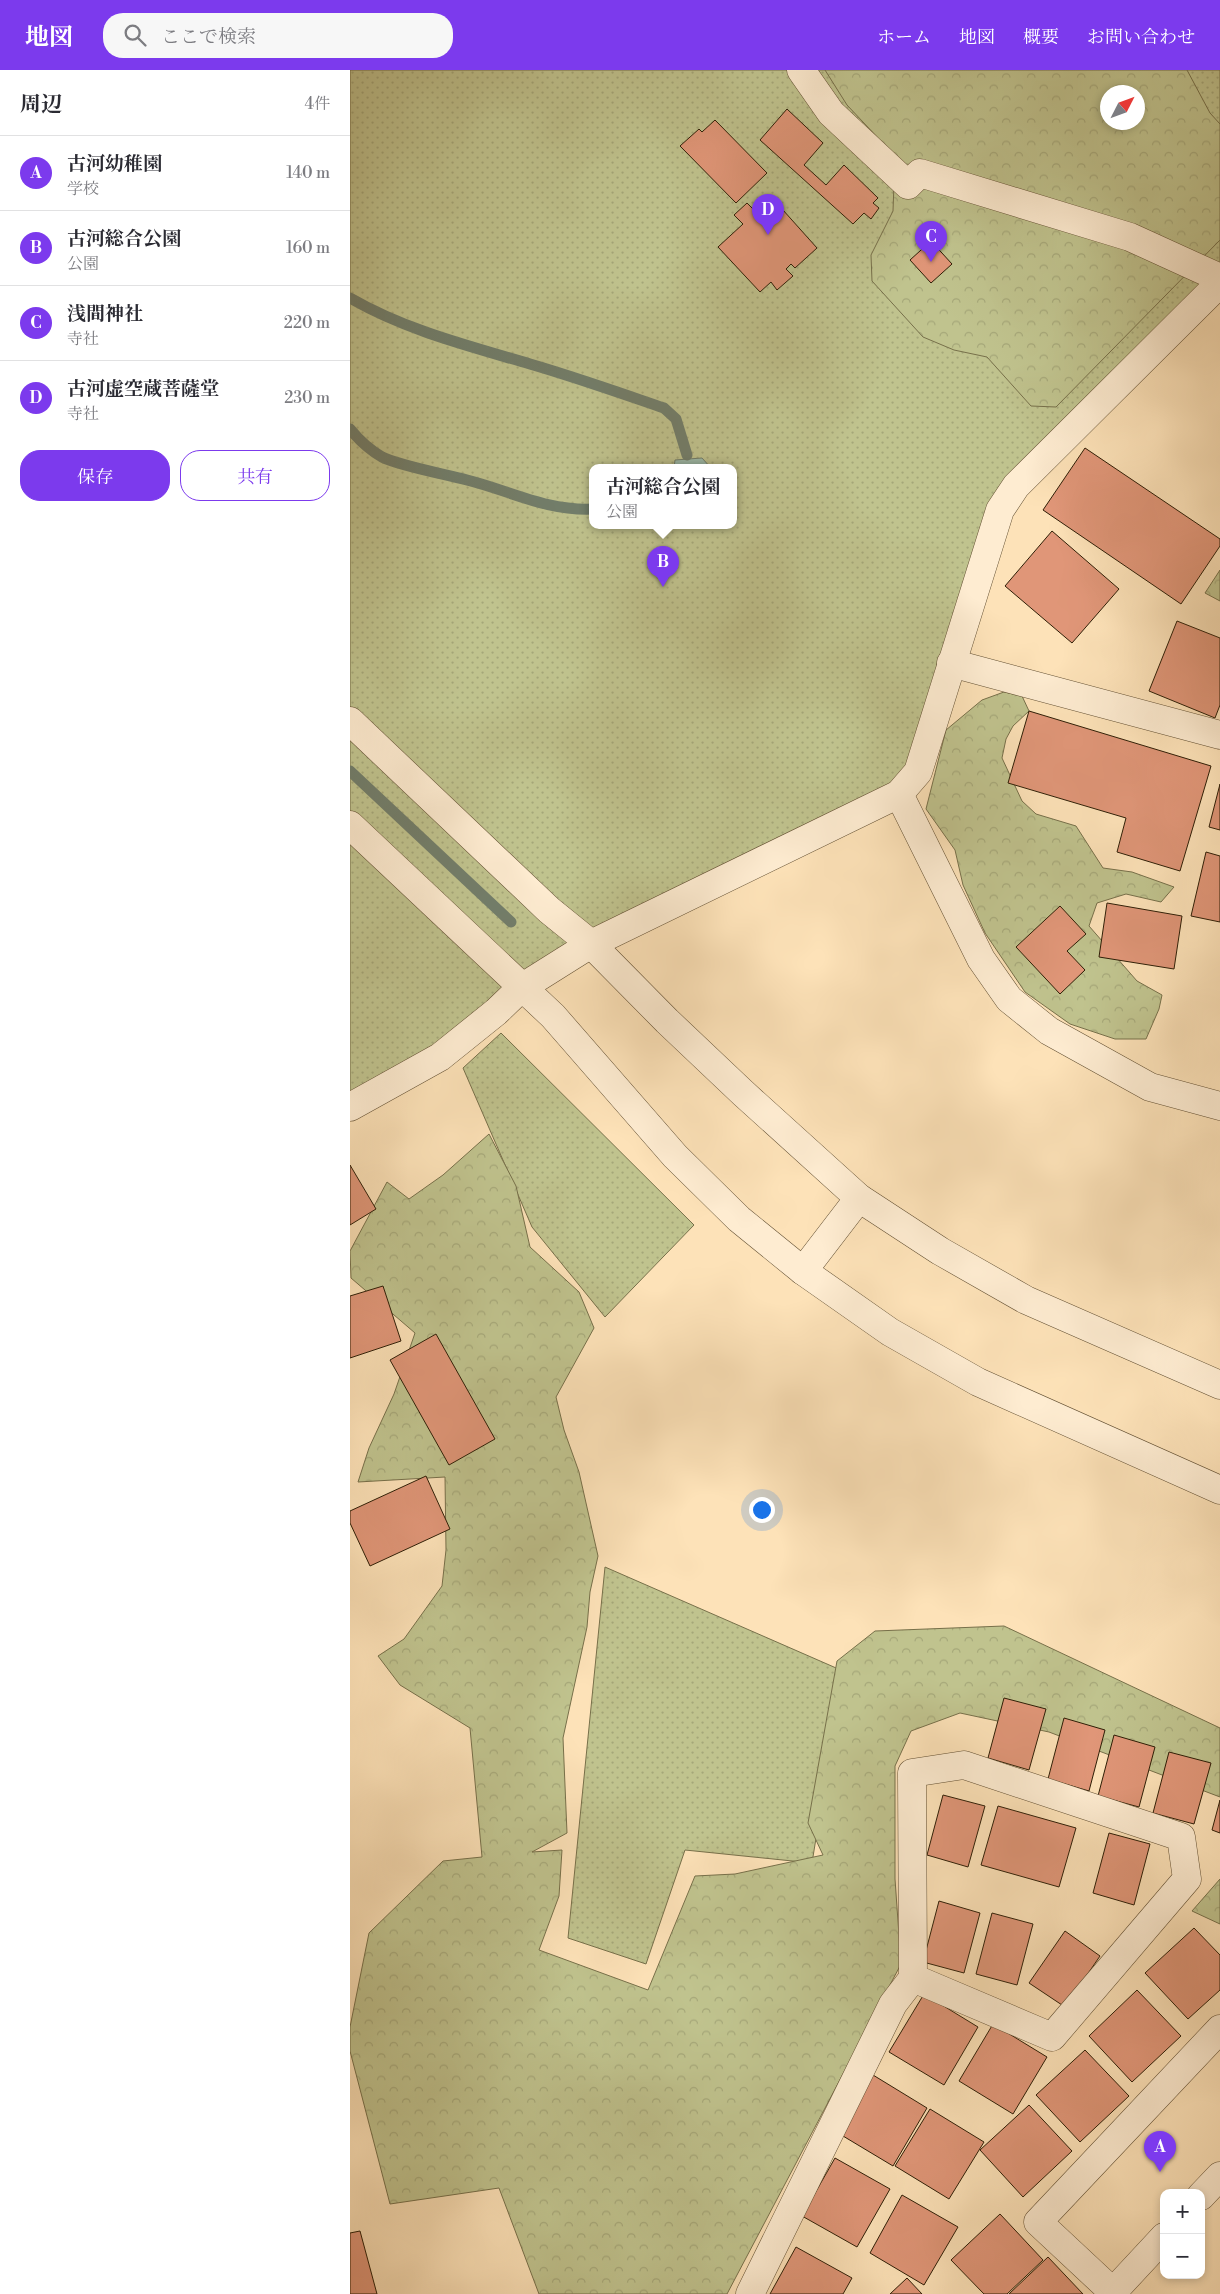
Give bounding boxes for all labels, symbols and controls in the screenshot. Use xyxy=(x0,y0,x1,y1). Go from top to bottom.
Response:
search box xyxy=(103,13,453,58)
icon: search xyxy=(121,21,149,49)
text: 地図 xyxy=(25,23,73,53)
text: ここで検索 xyxy=(161,25,256,49)
text: ホーム xyxy=(877,26,931,49)
text: 地図 xyxy=(959,26,995,49)
text: 概要 xyxy=(1023,26,1059,49)
text: お問い合わせ xyxy=(1087,26,1195,49)
north arrow xyxy=(1100,85,1145,130)
text: 周辺 xyxy=(20,92,62,118)
text: 4件 xyxy=(304,94,330,114)
text: 古河幼稚園 xyxy=(67,152,162,176)
text: A xyxy=(30,163,42,183)
text: 140 m xyxy=(286,163,330,183)
text: 学校 xyxy=(67,179,99,199)
pin: D xyxy=(752,194,784,235)
pin: C xyxy=(915,221,947,262)
text: 古河総合公園 xyxy=(67,227,181,251)
text: B xyxy=(30,238,42,258)
text: 160 m xyxy=(286,238,330,258)
text: 公園 xyxy=(67,254,99,274)
text: 浅間神社 xyxy=(67,302,143,326)
text: C xyxy=(30,313,42,333)
text: 220 m xyxy=(284,313,330,333)
text: 寺社 xyxy=(67,329,99,349)
text: 古河虚空蔵菩薩堂 xyxy=(67,377,219,401)
text: D xyxy=(30,388,42,408)
text: 230 m xyxy=(284,388,330,408)
text: 寺社 xyxy=(67,404,99,424)
button: 保存 xyxy=(20,450,170,501)
button: 共有 xyxy=(180,450,330,501)
popup xyxy=(589,464,737,529)
text: 古河総合公園 xyxy=(606,475,720,499)
text: 公園 xyxy=(606,502,638,522)
pin: B xyxy=(647,546,679,587)
your location xyxy=(749,1497,775,1523)
pin: A xyxy=(1144,2131,1176,2172)
map controls xyxy=(1160,2189,1205,2279)
button: + xyxy=(1160,2189,1205,2234)
button: − xyxy=(1160,2234,1205,2279)

